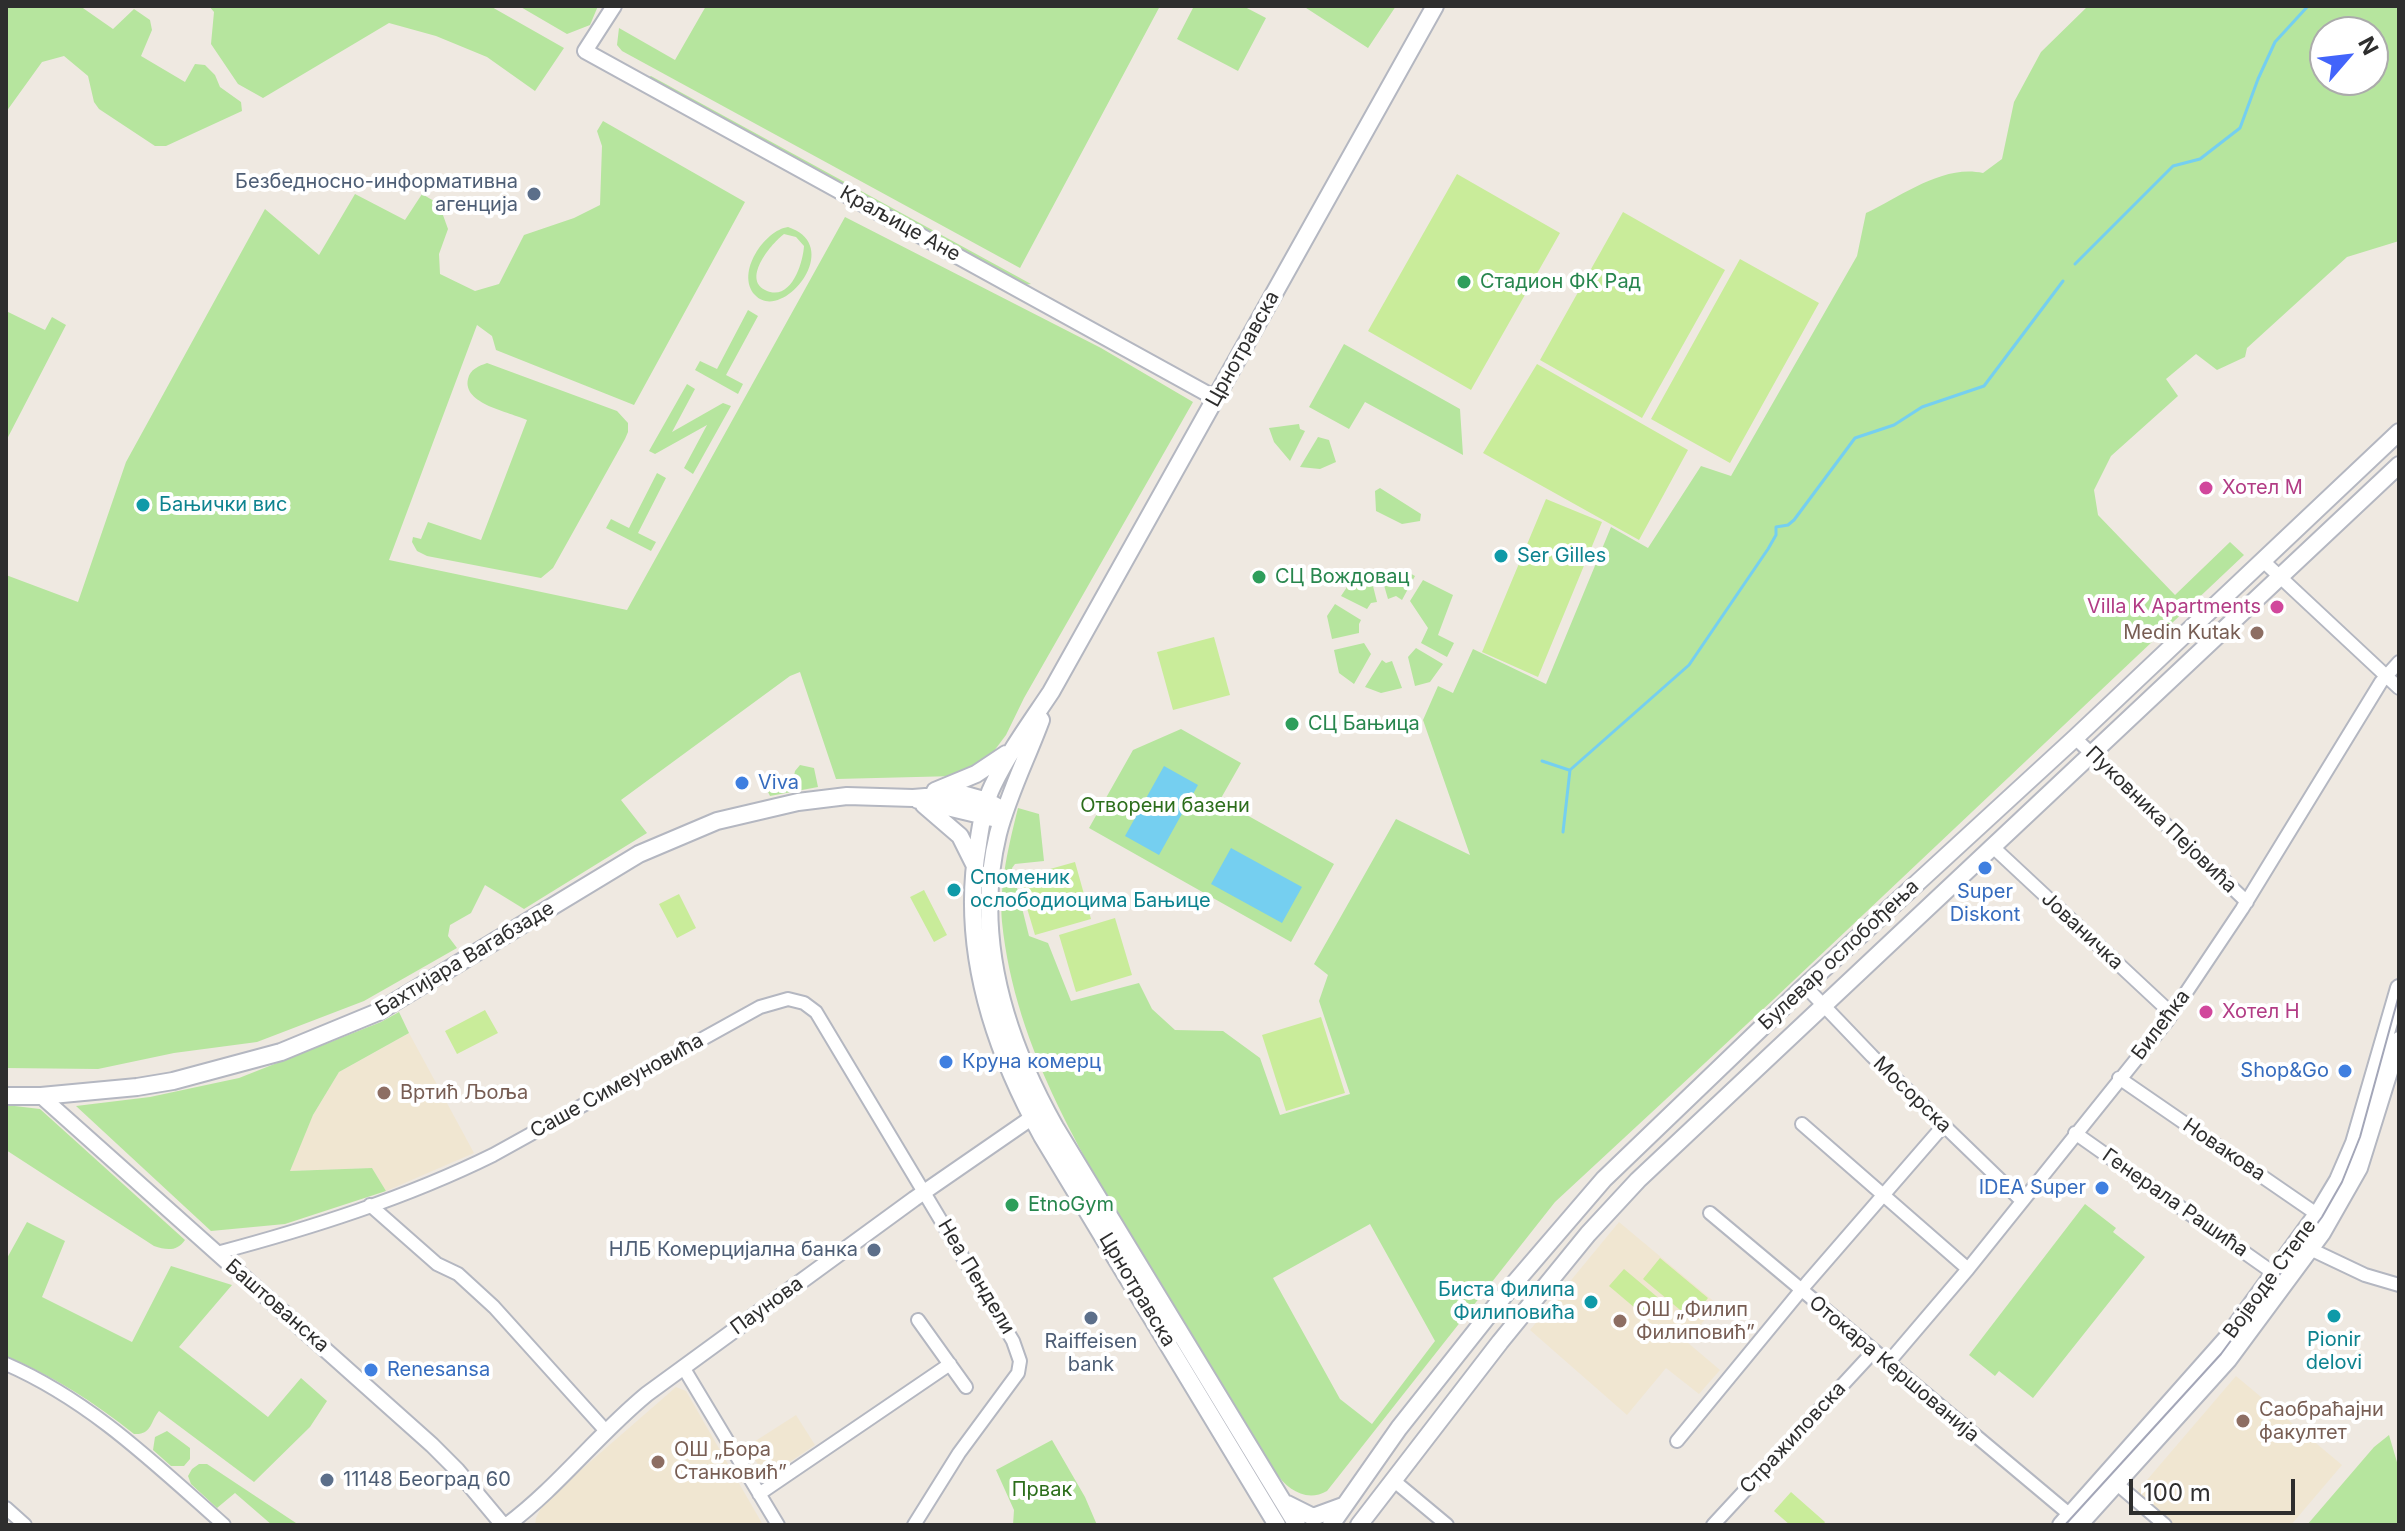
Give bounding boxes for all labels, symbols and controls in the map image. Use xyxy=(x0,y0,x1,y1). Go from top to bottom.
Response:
north arrow xyxy=(2309,16,2389,96)
text: N xyxy=(2353,32,2384,59)
place label: Безбедносно-информативна агенција xyxy=(235,170,518,217)
street label: Краљице Ане xyxy=(836,181,964,267)
marker: Безбедносно-информативна агенција xyxy=(525,185,543,203)
place label: Стадион ФК Рад xyxy=(1480,270,1641,294)
marker: Стадион ФК Рад xyxy=(1455,273,1473,291)
street label: Црнотравска xyxy=(1201,287,1285,411)
place label: Хотел М xyxy=(2222,476,2303,500)
marker: Хотел М xyxy=(2197,479,2215,497)
place label: Бањички вис xyxy=(159,493,287,517)
marker: Бањички вис xyxy=(134,496,152,514)
place label: Ser Gilles xyxy=(1517,544,1606,568)
marker: Ser Gilles xyxy=(1492,547,1510,565)
place label: СЦ Вождовац xyxy=(1275,565,1410,589)
marker: СЦ Вождовац xyxy=(1250,568,1268,586)
place label: Villa K Apartments xyxy=(2087,595,2261,619)
marker: Villa K Apartments xyxy=(2268,598,2286,616)
place label: Medin Kutak xyxy=(2123,621,2241,645)
marker: Medin Kutak xyxy=(2248,624,2266,642)
place label: СЦ Бањица xyxy=(1308,712,1420,736)
marker: СЦ Бањица xyxy=(1283,715,1301,733)
street label: Пуковника Пејовића xyxy=(2080,742,2242,898)
place label: Viva xyxy=(758,771,799,795)
marker: Viva xyxy=(733,774,751,792)
park label: Отворени базени xyxy=(1080,794,1250,818)
marker: Super Diskont xyxy=(1976,859,1994,877)
place label: Споменик ослободиоцима Бањице xyxy=(970,866,1211,913)
street label: Булевар ослобођења xyxy=(1754,875,1924,1035)
place label: Super Diskont xyxy=(1950,880,2020,927)
marker: Споменик ослободиоцима Бањице xyxy=(945,881,963,899)
street label: Јованичка xyxy=(2036,887,2128,975)
street label: Бахтијара Вагабзаде xyxy=(372,896,558,1022)
street label: Билећка xyxy=(2127,985,2195,1065)
place label: Хотел Н xyxy=(2222,1000,2300,1024)
marker: Хотел Н xyxy=(2197,1003,2215,1021)
street label: Саше Симеуновића xyxy=(526,1028,708,1144)
place label: Круна комерц xyxy=(962,1050,1101,1074)
street label: Мосорска xyxy=(1868,1052,1956,1138)
marker: Круна комерц xyxy=(937,1053,955,1071)
place label: Shop&Go xyxy=(2240,1059,2329,1083)
marker: Shop&Go xyxy=(2336,1062,2354,1080)
place label: Вртић Љоља xyxy=(400,1081,528,1105)
marker: Вртић Љоља xyxy=(375,1084,393,1102)
street label: Новакова xyxy=(2178,1114,2270,1186)
street label: Генерала Рашића xyxy=(2097,1144,2253,1262)
place label: IDEA Super xyxy=(1979,1176,2086,1200)
marker: IDEA Super xyxy=(2093,1179,2111,1197)
place label: EtnoGym xyxy=(1028,1193,1114,1217)
marker: EtnoGym xyxy=(1003,1196,1021,1214)
street label: Неа Пендели xyxy=(932,1215,1020,1339)
street label: Војводе Степе xyxy=(2219,1215,2321,1343)
street label: Црнотравска xyxy=(1094,1229,1180,1351)
place label: НЛБ Комерцијална банка xyxy=(609,1238,858,1262)
marker: НЛБ Комерцијална банка xyxy=(865,1241,883,1259)
street label: Баштованска xyxy=(220,1254,334,1358)
street label: Паунова xyxy=(726,1272,808,1340)
place label: Биста Филипа Филиповића xyxy=(1438,1278,1575,1325)
street label: Отокара Кершованија xyxy=(1804,1291,1984,1447)
marker: Биста Филипа Филиповића xyxy=(1582,1293,1600,1311)
place label: ОШ „Филип Филиповић” xyxy=(1636,1298,1755,1345)
marker: Pionir delovi xyxy=(2325,1307,2343,1325)
marker: Raiffeisen bank xyxy=(1082,1309,1100,1327)
marker: ОШ „Филип Филиповић” xyxy=(1611,1312,1629,1330)
place label: Pionir delovi xyxy=(2306,1328,2362,1375)
place label: Raiffeisen bank xyxy=(1045,1330,1137,1377)
place label: Renesansa xyxy=(387,1358,490,1382)
marker: Renesansa xyxy=(362,1361,380,1379)
street label: Стражиловска xyxy=(1735,1377,1851,1499)
place label: Саобраћајни факултет xyxy=(2259,1398,2384,1445)
marker: Саобраћајни факултет xyxy=(2234,1412,2252,1430)
place label: ОШ „Бора Станковић” xyxy=(674,1438,787,1485)
marker: ОШ „Бора Станковић” xyxy=(649,1453,667,1471)
scale bar xyxy=(2133,1463,2299,1513)
place label: 11148 Београд 60 xyxy=(343,1468,511,1492)
marker: 11148 Београд 60 xyxy=(318,1471,336,1489)
park label: Првак xyxy=(1012,1478,1072,1502)
text: 100 m xyxy=(2143,1478,2211,1507)

